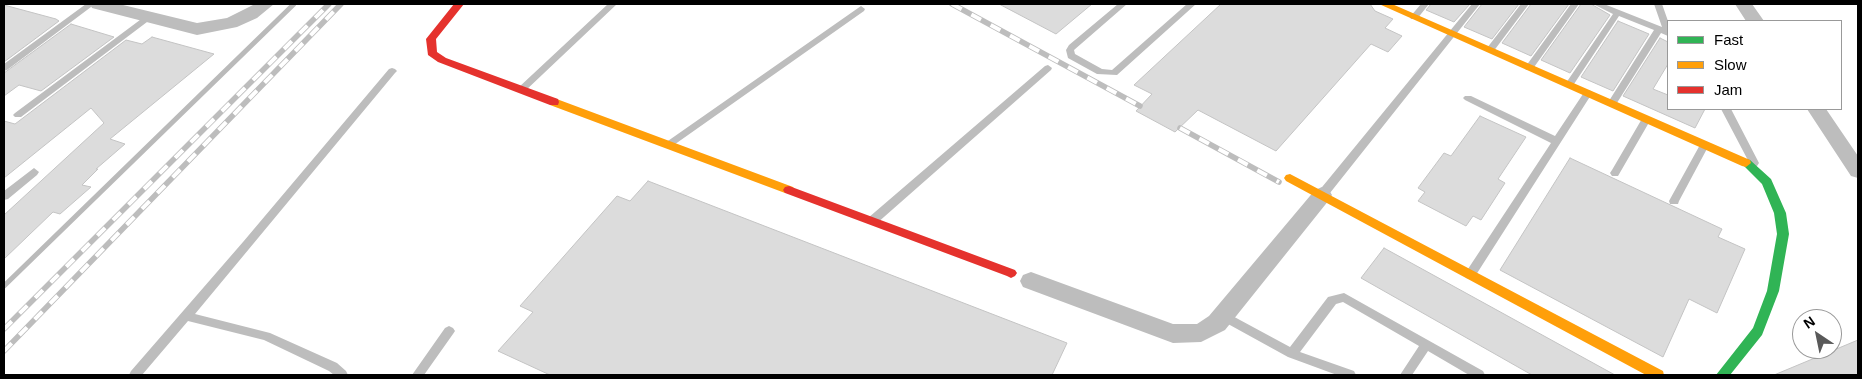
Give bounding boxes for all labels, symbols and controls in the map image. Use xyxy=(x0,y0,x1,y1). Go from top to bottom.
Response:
legend xyxy=(1667,20,1842,110)
text: Fast xyxy=(1714,31,1743,48)
text: Slow xyxy=(1714,56,1747,73)
text: Jam xyxy=(1714,81,1742,98)
north arrow xyxy=(1792,309,1842,359)
text: N xyxy=(1801,313,1818,332)

